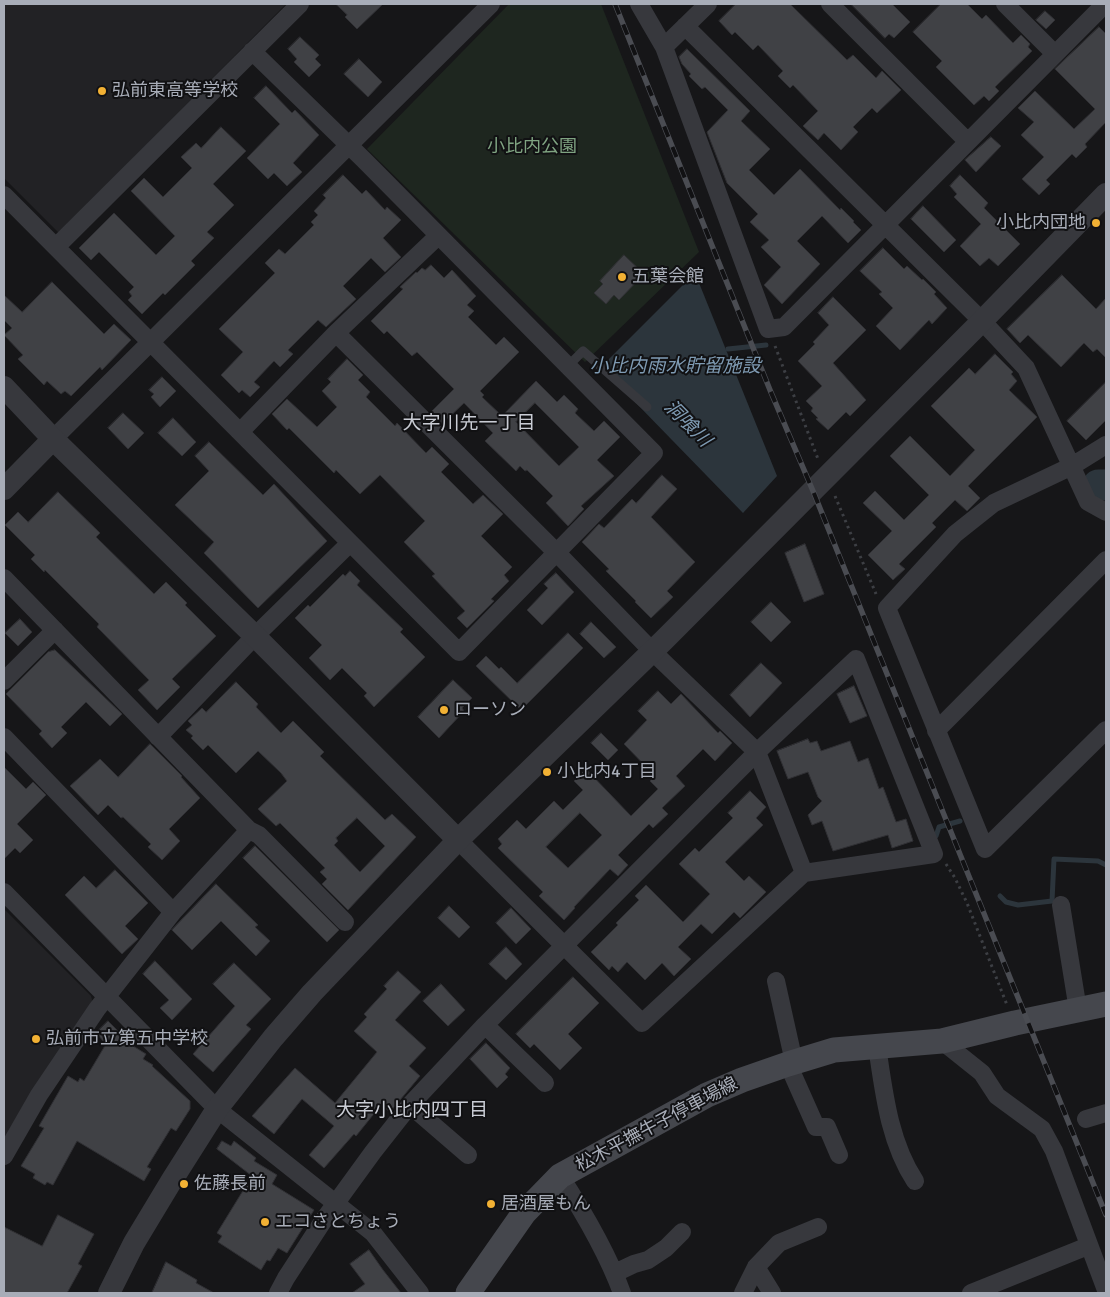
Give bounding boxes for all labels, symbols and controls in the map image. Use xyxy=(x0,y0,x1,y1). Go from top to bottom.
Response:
place label: 弘前東高等学校 xyxy=(112,80,238,102)
marker: 弘前東高等学校 xyxy=(96,85,108,97)
park label: 小比内公園 xyxy=(487,136,577,158)
place label: 小比内団地 xyxy=(996,212,1086,234)
marker: 小比内団地 xyxy=(1090,217,1102,229)
place label: 五葉会館 xyxy=(632,266,704,288)
marker: 五葉会館 xyxy=(616,271,628,283)
water label: 小比内雨水貯留施設 xyxy=(590,356,760,378)
water label: 洞喰川 xyxy=(659,396,715,452)
district label: 大字川先一丁目 xyxy=(403,413,535,435)
place label: ローソン xyxy=(454,699,526,721)
marker: ローソン xyxy=(438,704,450,716)
place label: 小比内4丁目 xyxy=(557,761,657,783)
marker: 小比内4丁目 xyxy=(541,766,553,778)
place label: 弘前市立第五中学校 xyxy=(46,1028,208,1050)
marker: 弘前市立第五中学校 xyxy=(30,1033,42,1045)
street label: 松木平撫牛子停車場線 xyxy=(572,1073,742,1177)
district label: 大字小比内四丁目 xyxy=(336,1100,488,1122)
place label: 佐藤長前 xyxy=(194,1173,266,1195)
marker: 佐藤長前 xyxy=(178,1178,190,1190)
place label: 居酒屋もん xyxy=(501,1193,591,1215)
marker: 居酒屋もん xyxy=(485,1198,497,1210)
place label: エコさとちょう xyxy=(275,1211,401,1233)
marker: エコさとちょう xyxy=(259,1216,271,1228)

